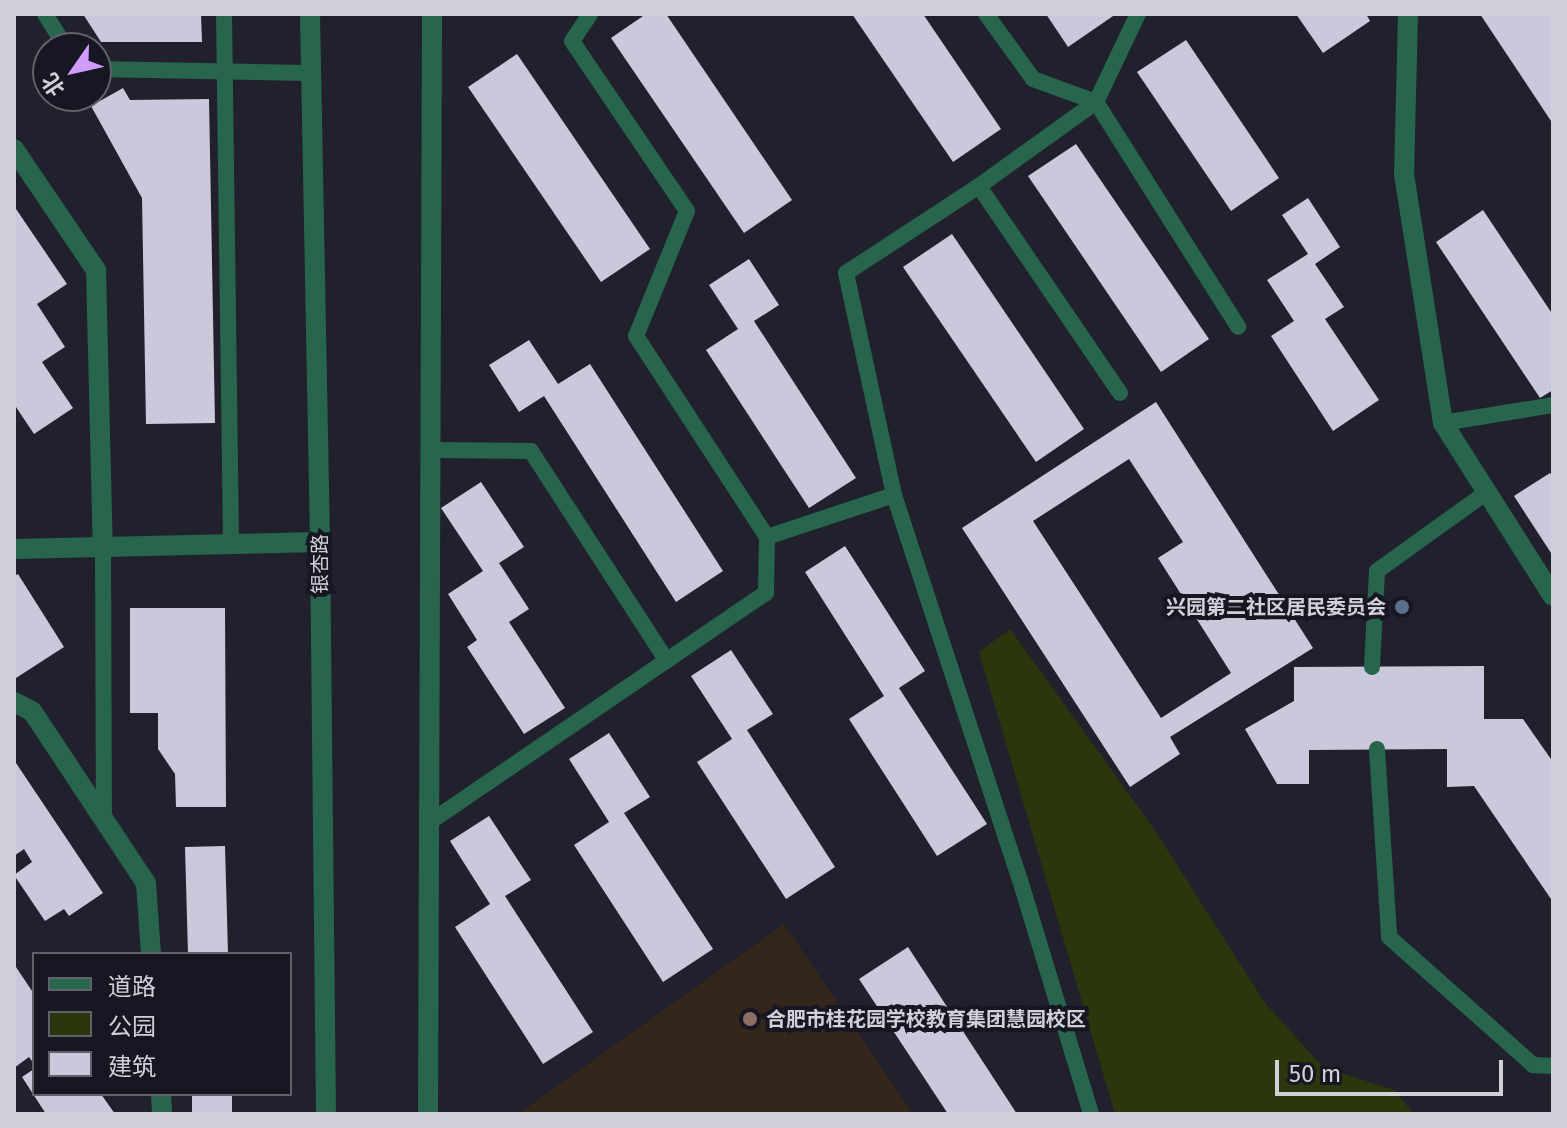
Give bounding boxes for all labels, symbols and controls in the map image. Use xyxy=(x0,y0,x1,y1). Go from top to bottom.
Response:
north arrow xyxy=(32,32,112,112)
text: 北 xyxy=(36,68,71,101)
street label: 银杏路 xyxy=(308,534,332,594)
place label: 兴园第二社区居民委员会 xyxy=(1166,595,1386,619)
marker: 兴园第二社区居民委员会 xyxy=(1393,598,1411,616)
legend xyxy=(32,952,292,1096)
text: 道路 xyxy=(108,973,156,1001)
place label: 合肥市桂花园学校教育集团慧园校区 xyxy=(766,1007,1086,1031)
marker: 合肥市桂花园学校教育集团慧园校区 xyxy=(741,1010,759,1028)
text: 公园 xyxy=(108,1013,156,1041)
scale bar xyxy=(1279,1044,1507,1094)
text: 建筑 xyxy=(108,1053,156,1081)
text: 50 m xyxy=(1289,1060,1341,1088)

